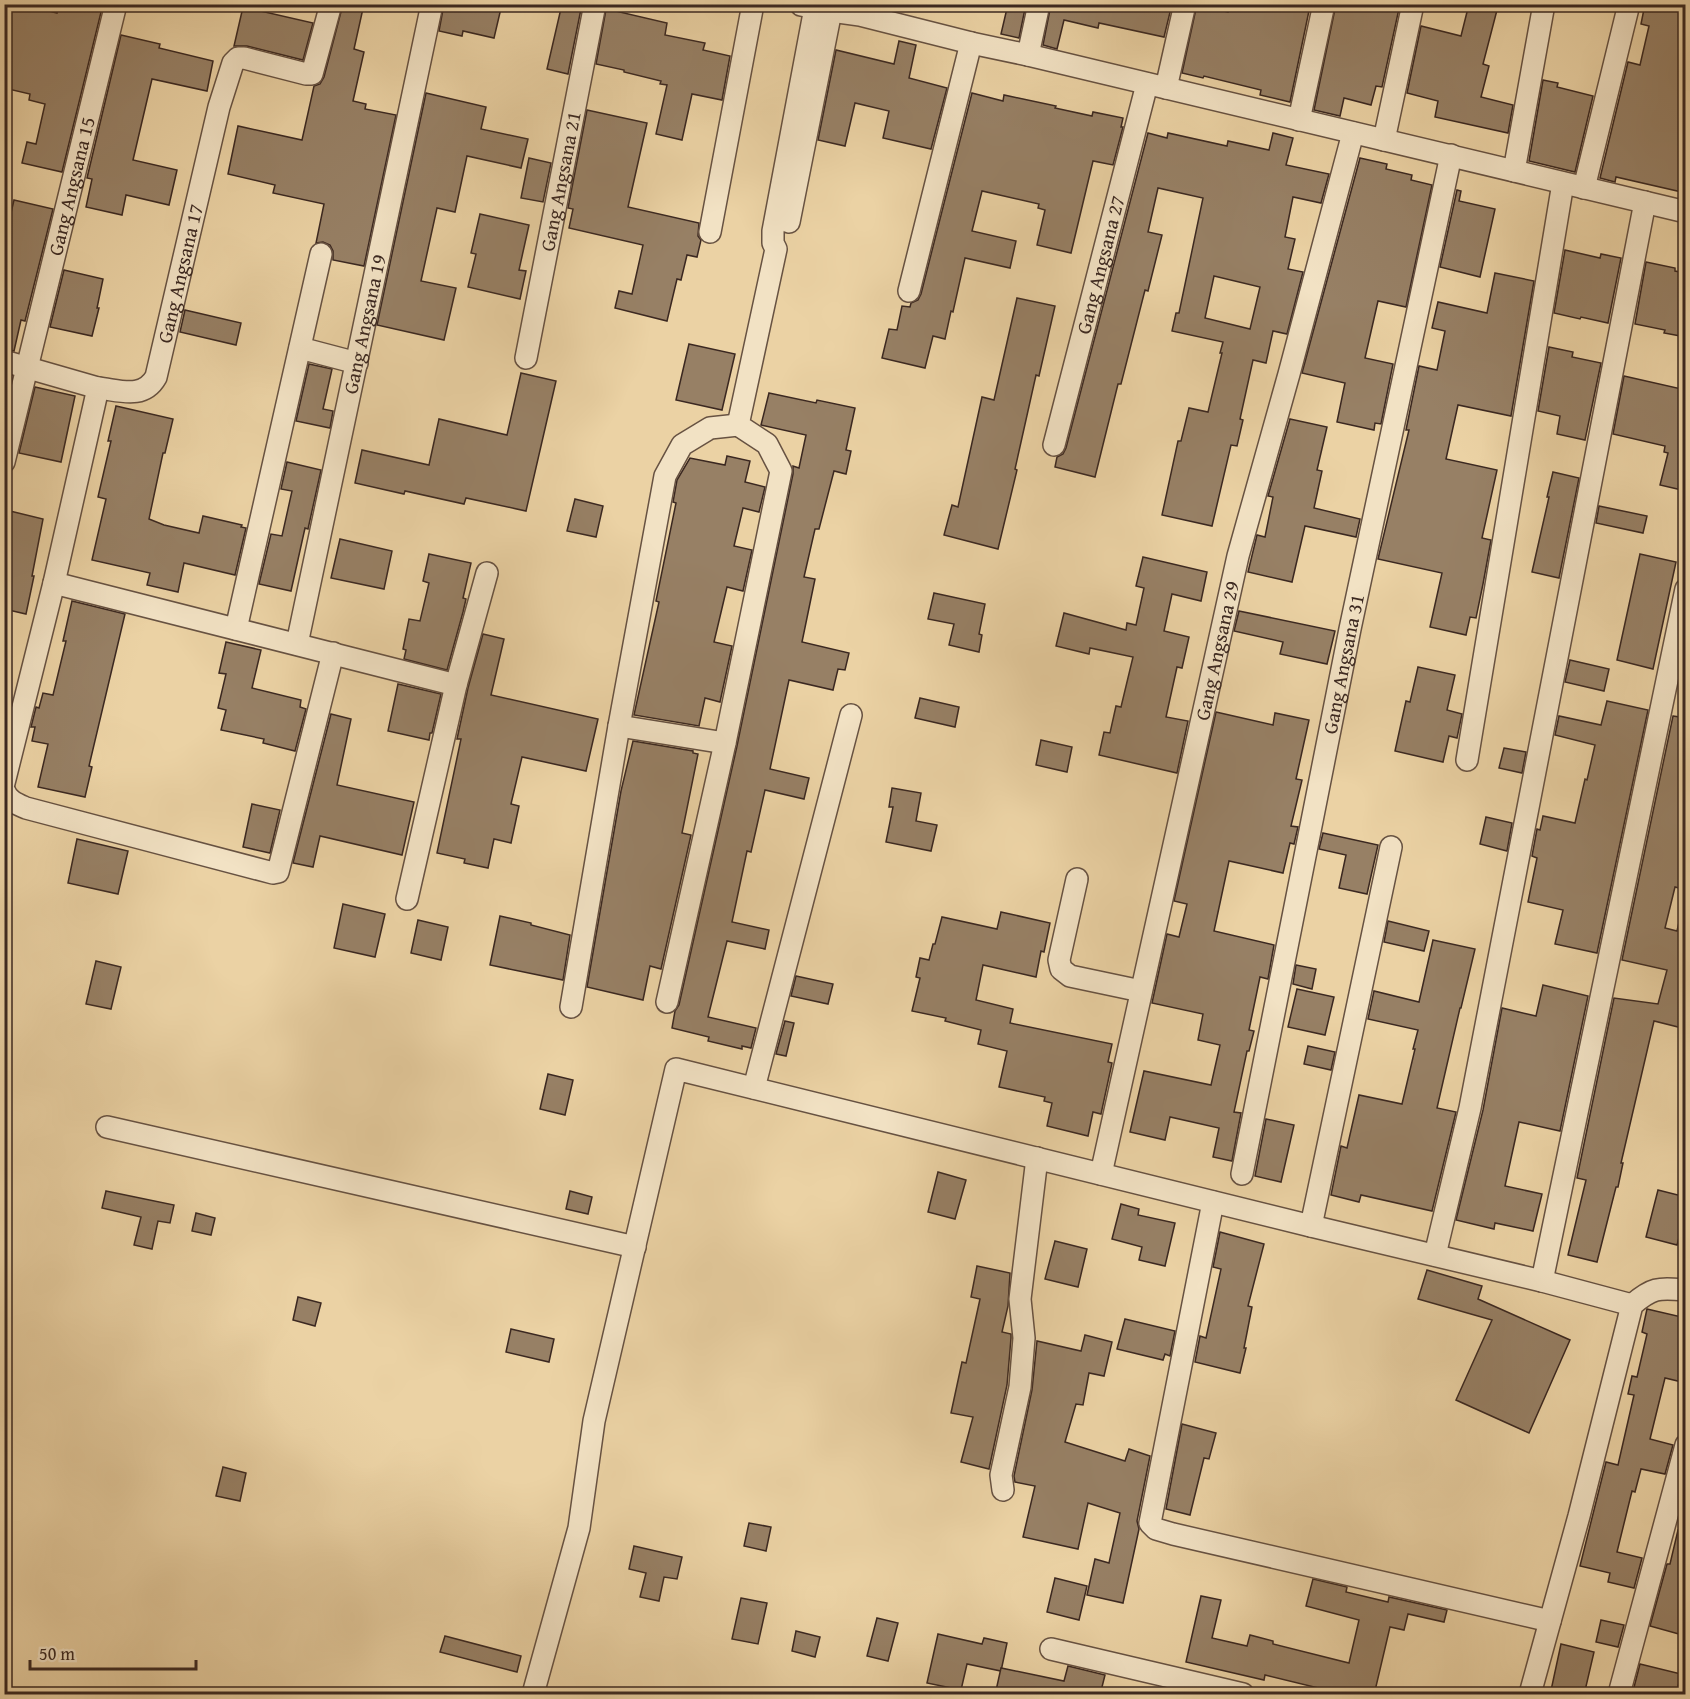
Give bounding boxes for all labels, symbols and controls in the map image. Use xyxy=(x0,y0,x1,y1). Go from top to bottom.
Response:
street label: Gang Angsana 21 xyxy=(532,109,588,254)
street label: Gang Angsana 15 xyxy=(40,114,102,258)
street label: Gang Angsana 27 xyxy=(1068,192,1132,337)
street label: Gang Angsana 17 xyxy=(149,201,210,346)
street label: Gang Angsana 19 xyxy=(335,251,393,396)
street label: Gang Angsana 29 xyxy=(1187,578,1246,723)
street label: Gang Angsana 31 xyxy=(1315,591,1371,736)
scale bar xyxy=(30,1633,196,1671)
text: 50 m xyxy=(39,1640,75,1667)

